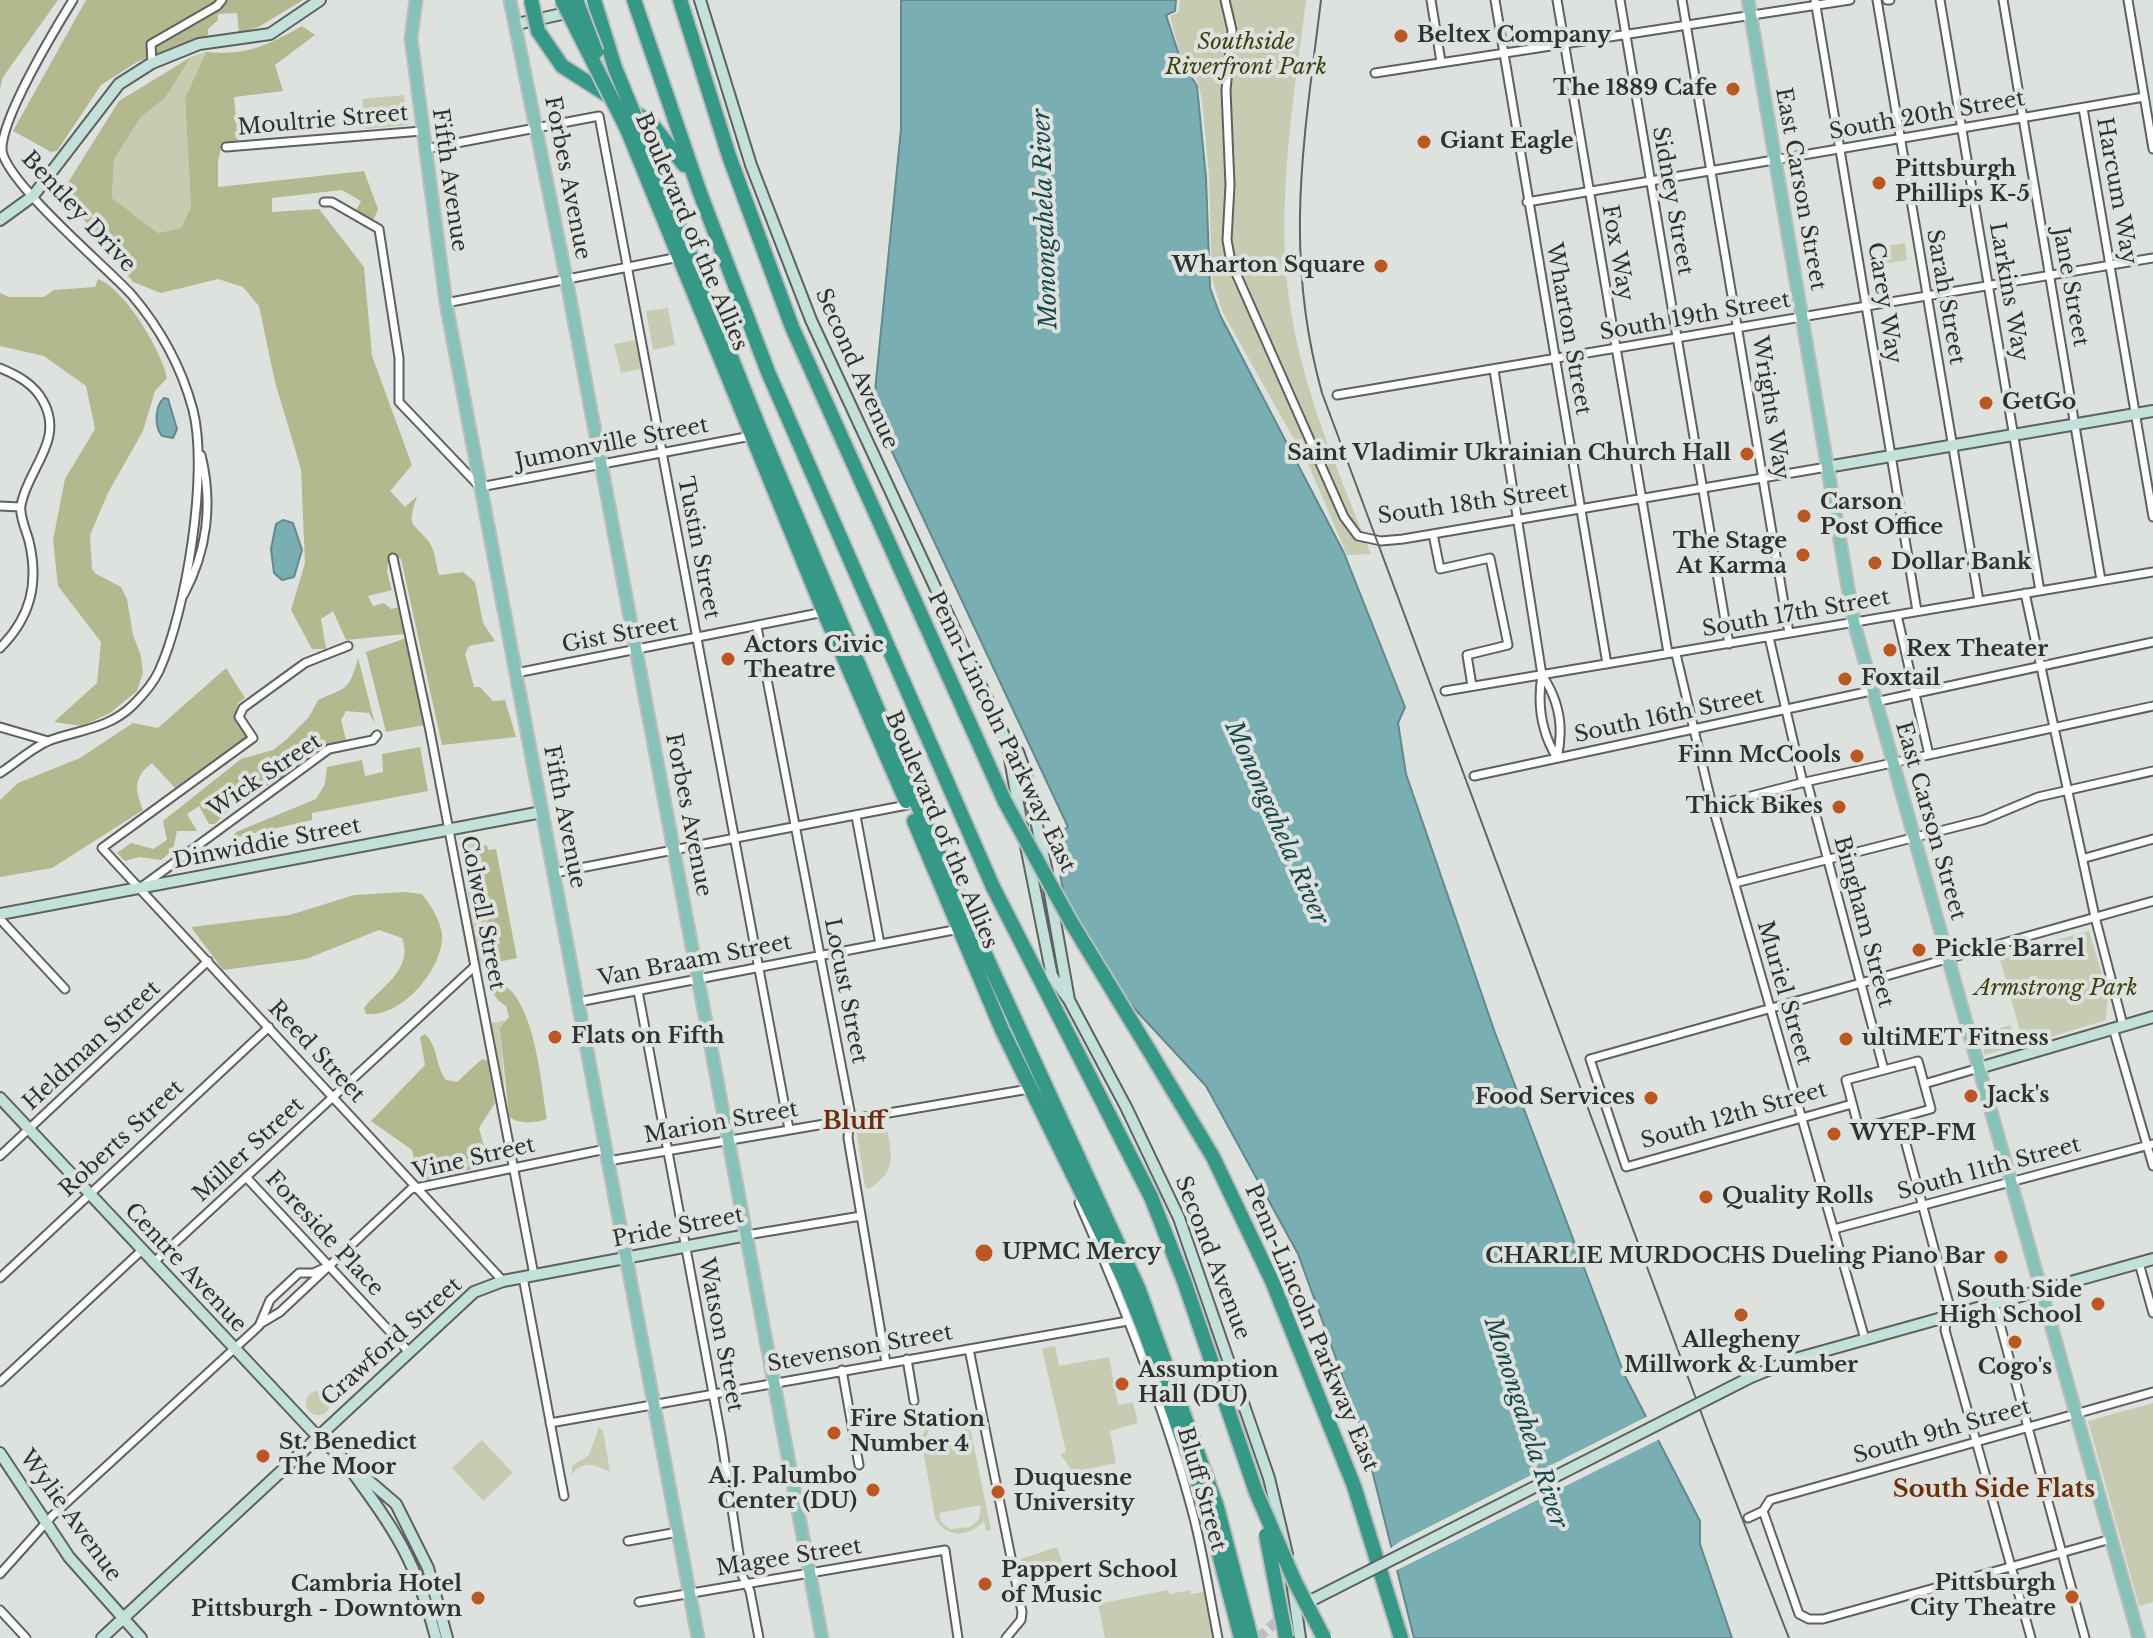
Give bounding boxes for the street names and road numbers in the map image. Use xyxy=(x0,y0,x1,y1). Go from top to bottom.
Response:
street label: East Carson Street xyxy=(1769,86,1831,292)
street label: South 20th Street xyxy=(1827,86,2027,146)
street label: Forbes Avenue xyxy=(538,94,596,262)
street label: Moultrie Street xyxy=(237,100,409,142)
street label: Fifth Avenue xyxy=(426,106,472,254)
street label: Boulevard of the Allies xyxy=(629,109,753,355)
street label: Harcum Way xyxy=(2090,115,2142,267)
street label: Sidney Street xyxy=(1646,125,1698,277)
street label: Bentley Drive xyxy=(15,146,141,278)
street label: Fox Way xyxy=(1596,203,1638,303)
street label: Larkins Way xyxy=(1983,220,2033,364)
street label: Jane Street xyxy=(2047,225,2093,349)
street label: Sarah Street xyxy=(1920,227,1970,367)
street label: Carey Way xyxy=(1861,240,1907,366)
street label: Wharton Street xyxy=(1540,241,1596,417)
street label: Second Avenue xyxy=(809,285,903,453)
street label: South 19th Street xyxy=(1598,287,1792,347)
street label: Wrights Way xyxy=(1746,334,1794,482)
street label: Jumonville Street xyxy=(513,412,711,476)
street label: Tustin Street xyxy=(671,475,725,621)
street label: South 18th Street xyxy=(1376,478,1570,530)
street label: South 17th Street xyxy=(1700,585,1892,643)
street label: Penn-Lincoln Parkway East xyxy=(921,587,1081,877)
street label: Gist Street xyxy=(560,611,680,659)
street label: South 16th Street xyxy=(1572,683,1766,749)
street label: Boulevard of the Allies xyxy=(879,707,1003,953)
street label: East Carson Street xyxy=(1889,719,1971,923)
street label: Wick Street xyxy=(203,728,327,824)
street label: Forbes Avenue xyxy=(659,731,717,899)
street label: Fifth Avenue xyxy=(537,743,591,891)
street label: Dinwiddie Street xyxy=(171,813,363,875)
street label: Colwell Street xyxy=(454,834,510,992)
street label: Bingham Street xyxy=(1827,834,1899,1010)
street label: Locust Street xyxy=(818,916,872,1066)
street label: Muriel Street xyxy=(1751,918,1817,1068)
street label: Van Braam Street xyxy=(596,929,794,993)
street label: Heldman Street xyxy=(18,976,166,1116)
street label: Reed Street xyxy=(262,996,370,1108)
street label: Roberts Street xyxy=(55,1075,189,1203)
street label: South 12th Street xyxy=(1638,1077,1830,1155)
street label: Miller Street xyxy=(188,1092,310,1208)
street label: Marion Street xyxy=(642,1096,800,1150)
street label: Vine Street xyxy=(410,1132,538,1186)
street label: South 11th Street xyxy=(1894,1132,2084,1206)
street label: Foreside Place xyxy=(259,1166,389,1302)
street label: Second Avenue xyxy=(1169,1172,1255,1344)
street label: Penn-Lincoln Parkway East xyxy=(1238,1181,1384,1475)
street label: Centre Avenue xyxy=(119,1198,251,1338)
street label: Pride Street xyxy=(610,1202,746,1254)
street label: Watson Street xyxy=(692,1256,748,1414)
street label: Crawford Street xyxy=(316,1272,468,1412)
street label: Stevenson Street xyxy=(765,1320,955,1378)
street label: South 9th Street xyxy=(1850,1394,2034,1470)
street label: Bluff Street xyxy=(1171,1424,1231,1554)
street label: Wylie Avenue xyxy=(13,1445,127,1587)
street label: Magee Street xyxy=(714,1533,864,1583)

